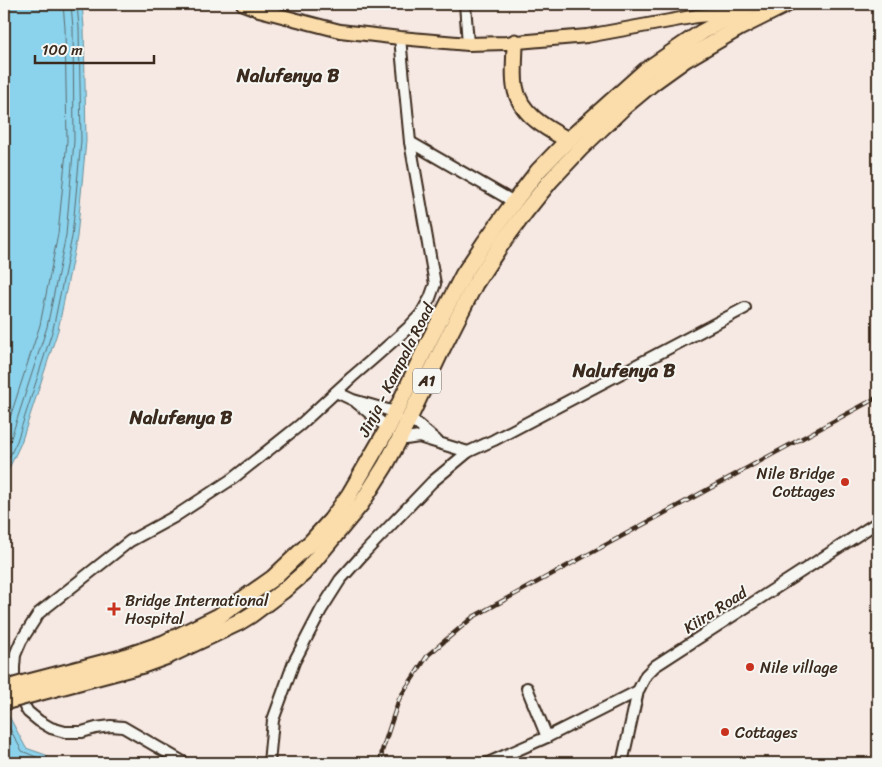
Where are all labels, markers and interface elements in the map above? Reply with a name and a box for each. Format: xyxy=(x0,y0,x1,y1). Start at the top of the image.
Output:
scale bar xyxy=(35,32,154,64)
text: 100 m xyxy=(42,37,83,63)
district label: Nalufenya B xyxy=(236,59,339,92)
street label: Jinja - Kampala Road xyxy=(349,297,443,443)
district label: Nalufenya B xyxy=(572,354,675,387)
road number: A1 xyxy=(413,368,441,394)
district label: Nalufenya B xyxy=(129,401,232,434)
place label: Nile Bridge Cottages xyxy=(757,459,836,506)
marker: Nile Bridge Cottages xyxy=(839,476,851,488)
street label: Kiira Road xyxy=(677,577,754,642)
place label: Bridge International Hospital xyxy=(125,586,269,633)
marker: Bridge International Hospital xyxy=(107,602,121,616)
place label: Nile village xyxy=(760,653,838,682)
marker: Nile village xyxy=(744,661,756,673)
place label: Cottages xyxy=(735,718,798,747)
marker: Cottages xyxy=(719,726,731,738)

